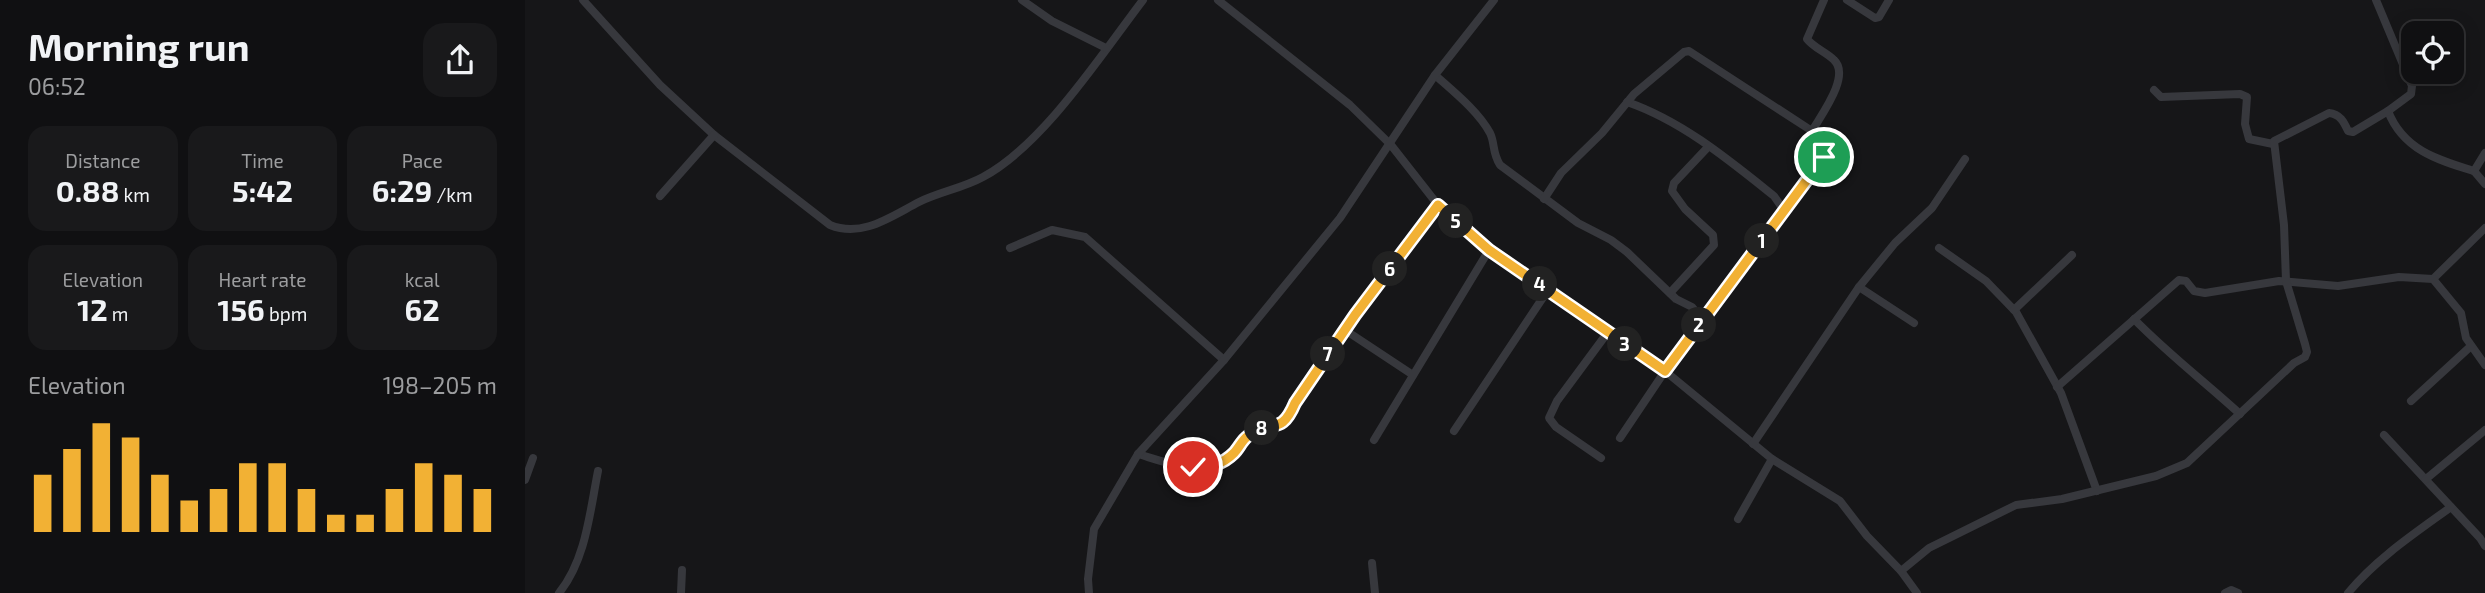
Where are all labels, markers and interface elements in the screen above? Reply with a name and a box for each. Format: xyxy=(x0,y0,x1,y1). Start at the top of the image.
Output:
map controls xyxy=(2401,21,2464,84)
button: locate xyxy=(2401,21,2464,84)
text: Morning run xyxy=(28,23,249,69)
button: share xyxy=(423,23,497,97)
text: 06:52 xyxy=(28,72,86,100)
pin xyxy=(1794,127,1854,187)
icon: arrive xyxy=(1805,138,1843,176)
text: Distance xyxy=(65,149,140,172)
text: Time xyxy=(241,149,284,172)
text: Pace xyxy=(402,149,443,172)
text: 0.88 xyxy=(56,172,119,208)
text: 5:42 xyxy=(232,172,293,208)
text: 6:29 xyxy=(372,172,432,208)
text: km xyxy=(119,183,150,206)
text: /km xyxy=(432,183,473,206)
pin: 5 xyxy=(1439,204,1473,238)
text: 5 xyxy=(1450,209,1461,232)
pin: 1 xyxy=(1745,224,1779,258)
text: 1 xyxy=(1757,229,1766,252)
pin: 6 xyxy=(1373,252,1407,286)
text: 6 xyxy=(1384,257,1395,280)
pin: 4 xyxy=(1523,266,1557,302)
text: Elevation xyxy=(63,268,143,291)
text: Heart rate xyxy=(219,268,306,291)
text: kcal xyxy=(405,268,440,291)
text: 4 xyxy=(1533,272,1546,295)
text: 12 xyxy=(77,291,108,327)
text: 156 xyxy=(218,291,265,327)
text: 62 xyxy=(405,291,440,327)
text: m xyxy=(108,302,128,325)
text: bpm xyxy=(265,302,307,325)
pin: 2 xyxy=(1681,308,1717,342)
text: 2 xyxy=(1693,313,1704,336)
pin: 3 xyxy=(1607,326,1643,362)
text: 3 xyxy=(1619,332,1630,355)
pin: 7 xyxy=(1311,336,1345,372)
text: 7 xyxy=(1322,342,1333,365)
text: Elevation xyxy=(28,371,126,399)
text: 198–205 m xyxy=(383,371,497,399)
pin: 8 xyxy=(1245,410,1279,446)
text: 8 xyxy=(1256,416,1267,439)
pin xyxy=(1163,437,1223,497)
icon: check xyxy=(1174,448,1212,486)

